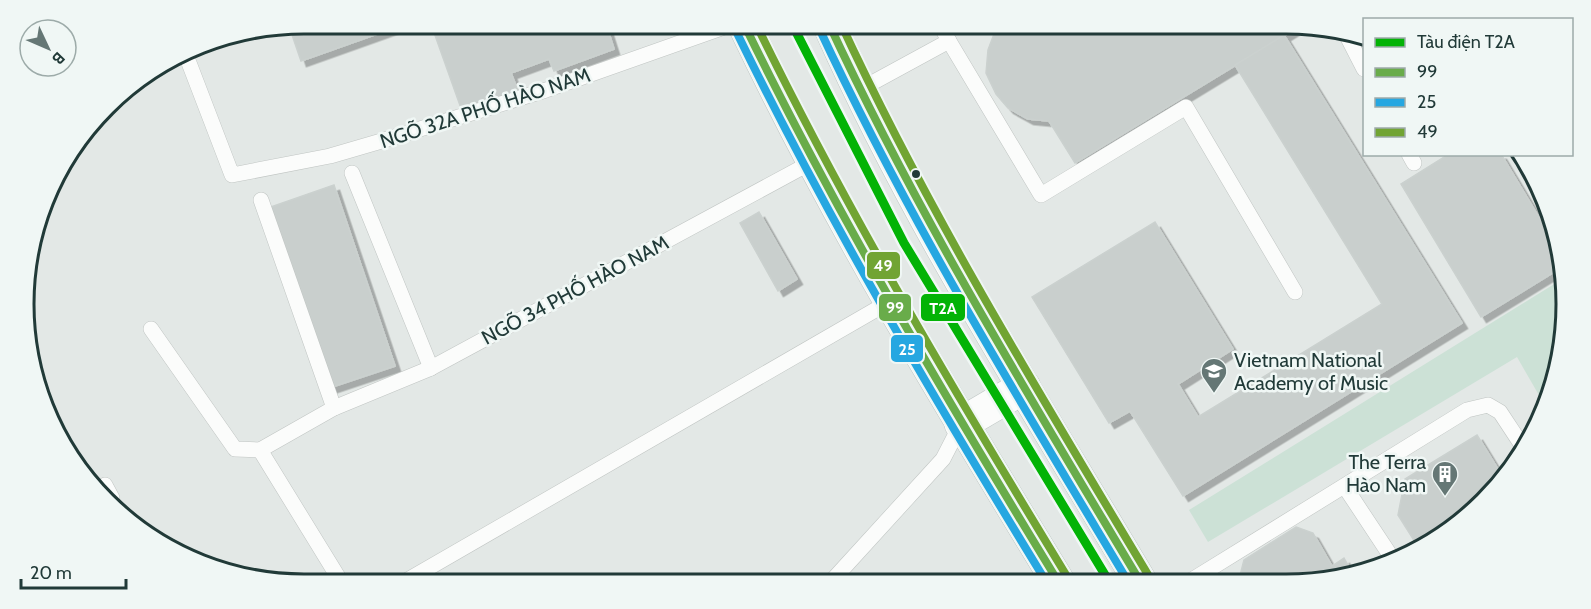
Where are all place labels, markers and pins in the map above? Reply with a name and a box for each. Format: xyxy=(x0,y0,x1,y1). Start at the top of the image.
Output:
unlabelled marker xyxy=(910,168,922,180)
place label: Vietnam National Academy of Music xyxy=(1234,348,1388,395)
school or university icon: Vietnam National Academy of Music xyxy=(1199,356,1229,394)
place label: The Terra Hào Nam xyxy=(1346,450,1426,497)
building icon: The Terra Hào Nam xyxy=(1430,459,1460,497)

